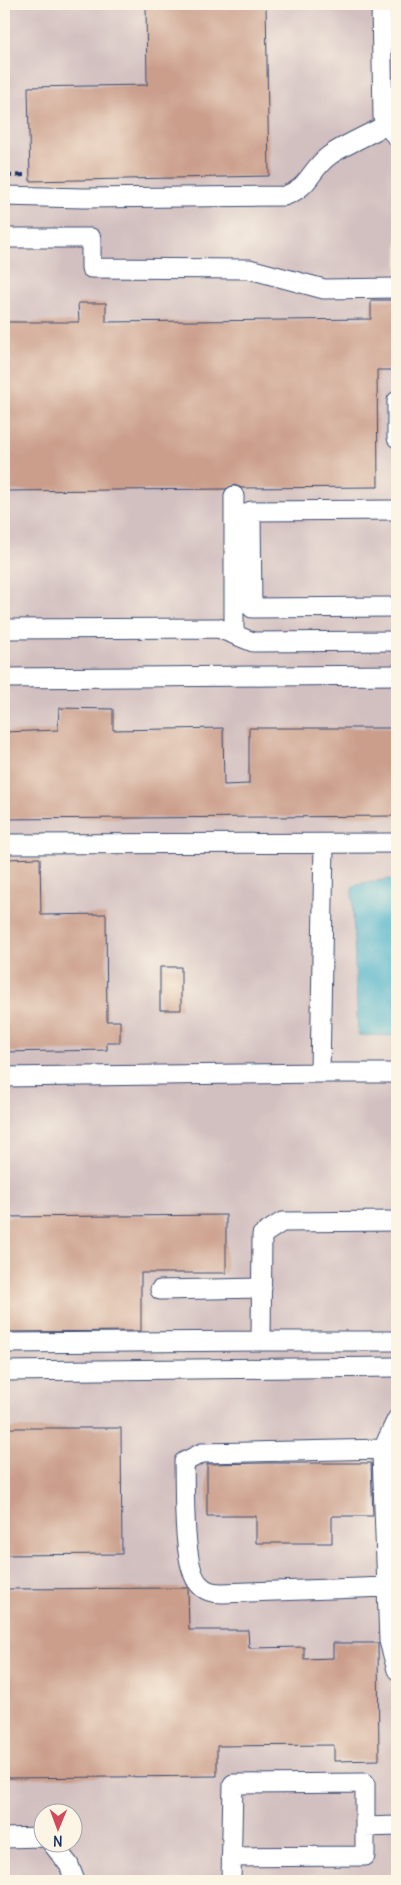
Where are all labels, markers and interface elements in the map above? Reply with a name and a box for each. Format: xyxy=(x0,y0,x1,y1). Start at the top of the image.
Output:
north arrow xyxy=(32,1802,82,1852)
text: N xyxy=(53,1832,63,1850)

